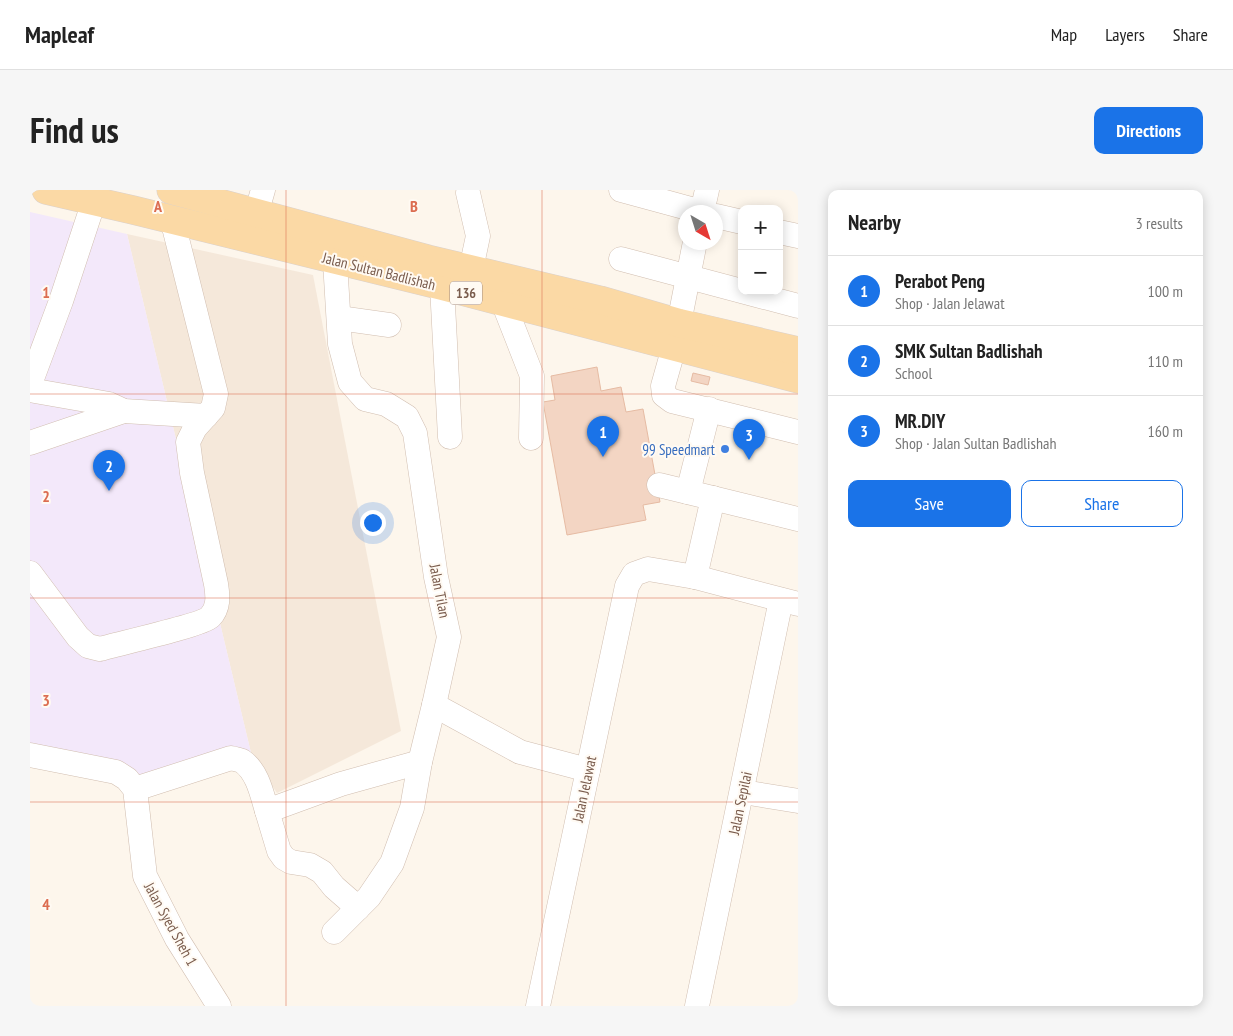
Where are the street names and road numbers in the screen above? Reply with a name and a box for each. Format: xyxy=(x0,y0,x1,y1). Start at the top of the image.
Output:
street label: Jalan Sultan Badlishah xyxy=(320,248,437,294)
road number: 136 xyxy=(450,282,482,305)
street label: Jalan Tilan xyxy=(425,561,455,620)
street label: Jalan Jelawat xyxy=(568,754,600,825)
street label: Jalan Sepilai xyxy=(724,770,756,837)
street label: Jalan Syed Sheh 1 xyxy=(140,878,202,969)

